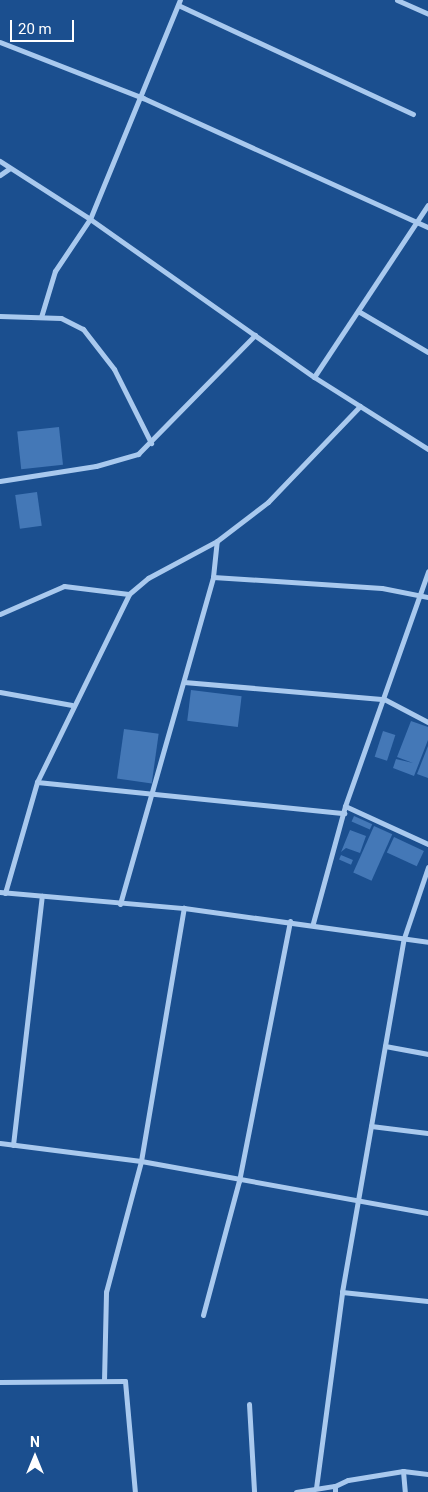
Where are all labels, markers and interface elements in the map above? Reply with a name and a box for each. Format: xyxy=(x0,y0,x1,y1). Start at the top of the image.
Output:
scale bar xyxy=(12,10,76,42)
text: 20 m xyxy=(18,20,52,38)
north arrow xyxy=(10,1432,60,1482)
text: N xyxy=(30,1434,40,1450)

